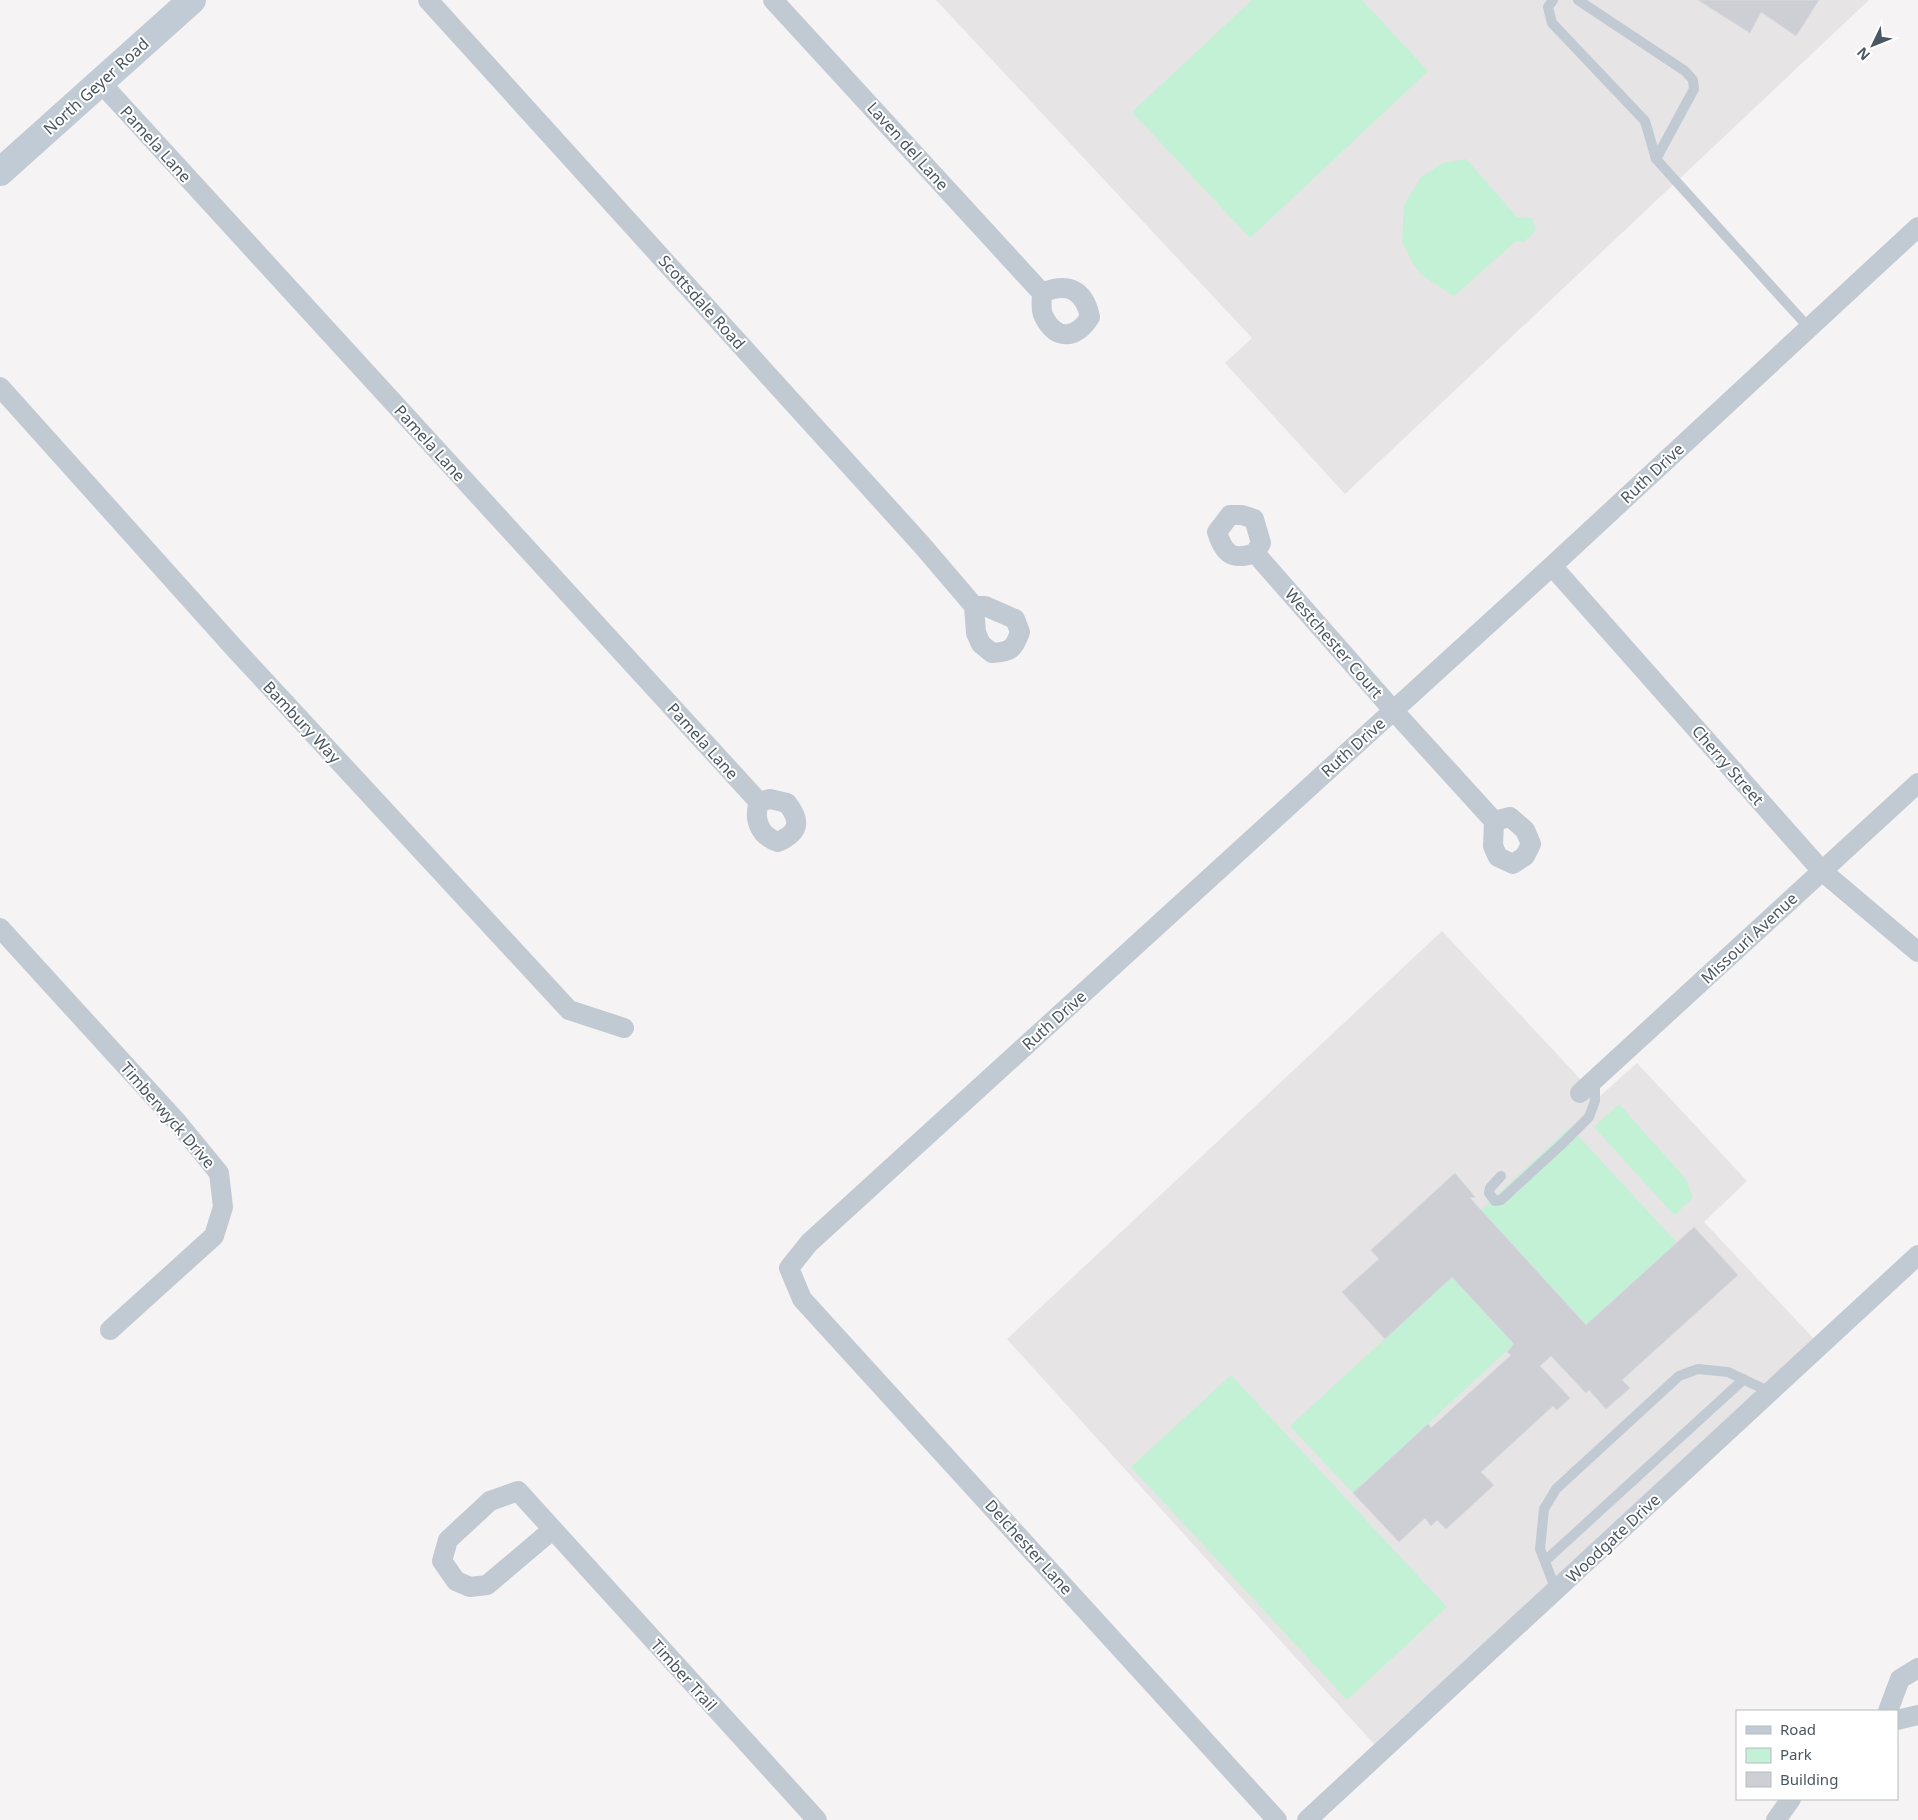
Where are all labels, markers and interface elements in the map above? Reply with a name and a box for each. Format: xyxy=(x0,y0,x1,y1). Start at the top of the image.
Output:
north arrow xyxy=(1848,20,1898,70)
street label: North Geyer Road xyxy=(38,33,154,139)
text: N xyxy=(1852,44,1874,65)
street label: Laven del Lane xyxy=(862,97,954,195)
street label: Pamela Lane xyxy=(116,101,196,187)
street label: Scottsdale Road xyxy=(654,250,750,354)
street label: Pamela Lane xyxy=(390,400,470,486)
street label: Ruth Drive xyxy=(1616,438,1688,508)
street label: Westchester Court xyxy=(1280,583,1388,703)
street label: Bambury Way xyxy=(258,676,346,768)
street label: Pamela Lane xyxy=(663,698,743,784)
street label: Ruth Drive xyxy=(1316,712,1390,782)
street label: Cherry Street xyxy=(1687,720,1769,810)
street label: Missouri Avenue xyxy=(1696,887,1802,989)
street label: Ruth Drive xyxy=(1017,985,1091,1055)
street label: Timberwyck Drive xyxy=(116,1057,220,1173)
street label: Woodgate Drive xyxy=(1561,1489,1665,1587)
street label: Delchester Lane xyxy=(980,1495,1078,1599)
street label: Timber Trail xyxy=(646,1634,722,1716)
legend xyxy=(1736,1710,1898,1800)
text: Road xyxy=(1780,1719,1816,1739)
text: Park xyxy=(1780,1744,1812,1764)
text: Building xyxy=(1780,1769,1838,1789)

